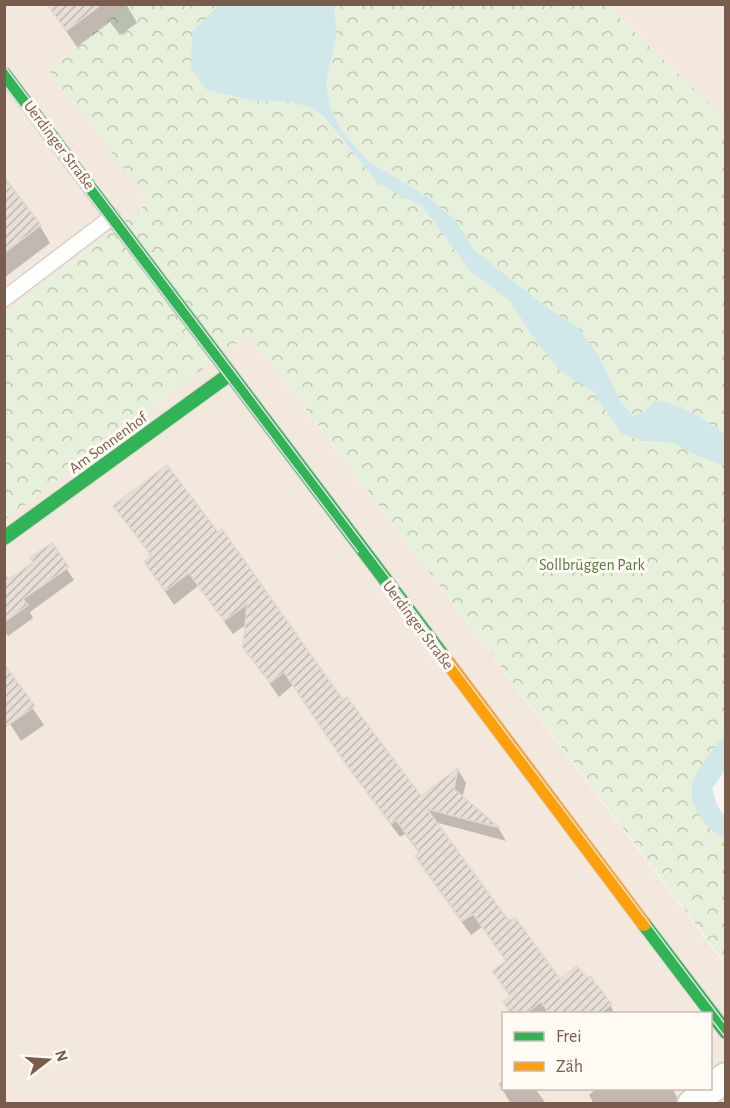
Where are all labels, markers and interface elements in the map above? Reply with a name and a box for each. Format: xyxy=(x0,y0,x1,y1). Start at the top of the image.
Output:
street label: Uerdinger Straße xyxy=(20,98,98,192)
street label: Am Sonnenhof xyxy=(66,409,151,477)
park label: Sollbrüggen Park xyxy=(539,557,646,573)
street label: Uerdinger Straße xyxy=(379,578,457,672)
legend xyxy=(502,1012,712,1090)
text: Frei xyxy=(556,1028,582,1046)
north arrow xyxy=(18,1030,78,1090)
text: N xyxy=(52,1048,71,1064)
text: Zäh xyxy=(556,1058,583,1076)

